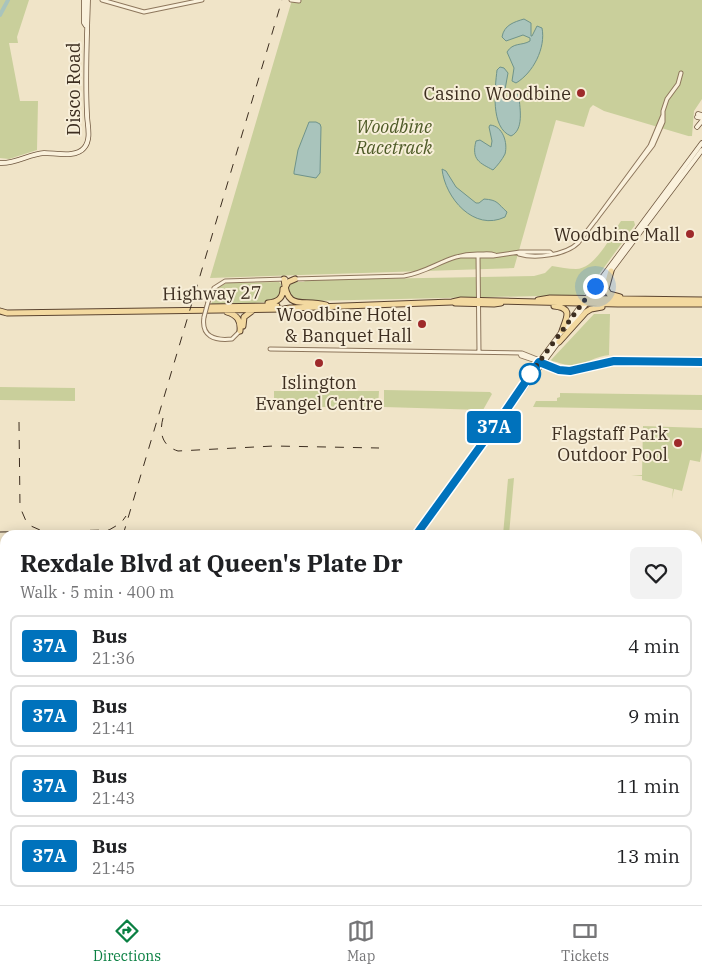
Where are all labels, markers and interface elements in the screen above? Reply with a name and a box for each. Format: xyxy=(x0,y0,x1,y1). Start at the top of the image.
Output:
street label: Disco Road xyxy=(62,42,85,136)
place label: Casino Woodbine xyxy=(424,82,571,105)
marker: Casino Woodbine xyxy=(575,87,587,99)
park label: Woodbine Racetrack xyxy=(354,115,433,159)
place label: Woodbine Mall xyxy=(554,223,680,246)
marker: Woodbine Mall xyxy=(684,228,696,240)
your location xyxy=(583,274,608,299)
street label: Highway 27 xyxy=(162,281,262,305)
place label: Woodbine Hotel & Banquet Hall xyxy=(276,303,412,347)
marker: Woodbine Hotel & Banquet Hall xyxy=(416,318,428,330)
marker: Islington Evangel Centre xyxy=(313,357,325,369)
unlabelled marker xyxy=(519,363,541,385)
place label: Islington Evangel Centre xyxy=(255,371,383,415)
line badge: 37A xyxy=(465,411,523,443)
text: 37A xyxy=(477,415,511,438)
place label: Flagstaff Park Outdoor Pool xyxy=(551,422,668,466)
marker: Flagstaff Park Outdoor Pool xyxy=(672,437,684,449)
text: Rexdale Blvd at Queen's Plate Dr xyxy=(20,547,403,579)
button: heart xyxy=(630,547,682,599)
text: Walk · 5 min · 400 m xyxy=(20,582,174,602)
text: Bus xyxy=(92,624,127,648)
text: 37A xyxy=(32,634,67,657)
text: 4 min xyxy=(628,634,680,658)
text: 21:36 xyxy=(92,648,135,668)
text: Bus xyxy=(92,694,127,718)
text: 37A xyxy=(32,704,67,727)
text: 9 min xyxy=(628,704,680,728)
text: 21:41 xyxy=(92,718,135,738)
text: Bus xyxy=(92,764,127,788)
text: 37A xyxy=(32,774,67,797)
text: 11 min xyxy=(617,774,680,798)
text: 21:43 xyxy=(92,788,135,808)
text: Bus xyxy=(92,834,127,858)
text: 37A xyxy=(32,844,67,867)
text: 13 min xyxy=(617,844,680,868)
text: 21:45 xyxy=(92,858,135,878)
tab: Directions xyxy=(93,917,161,965)
tab: Map xyxy=(347,917,375,965)
tab: Tickets xyxy=(561,917,609,965)

